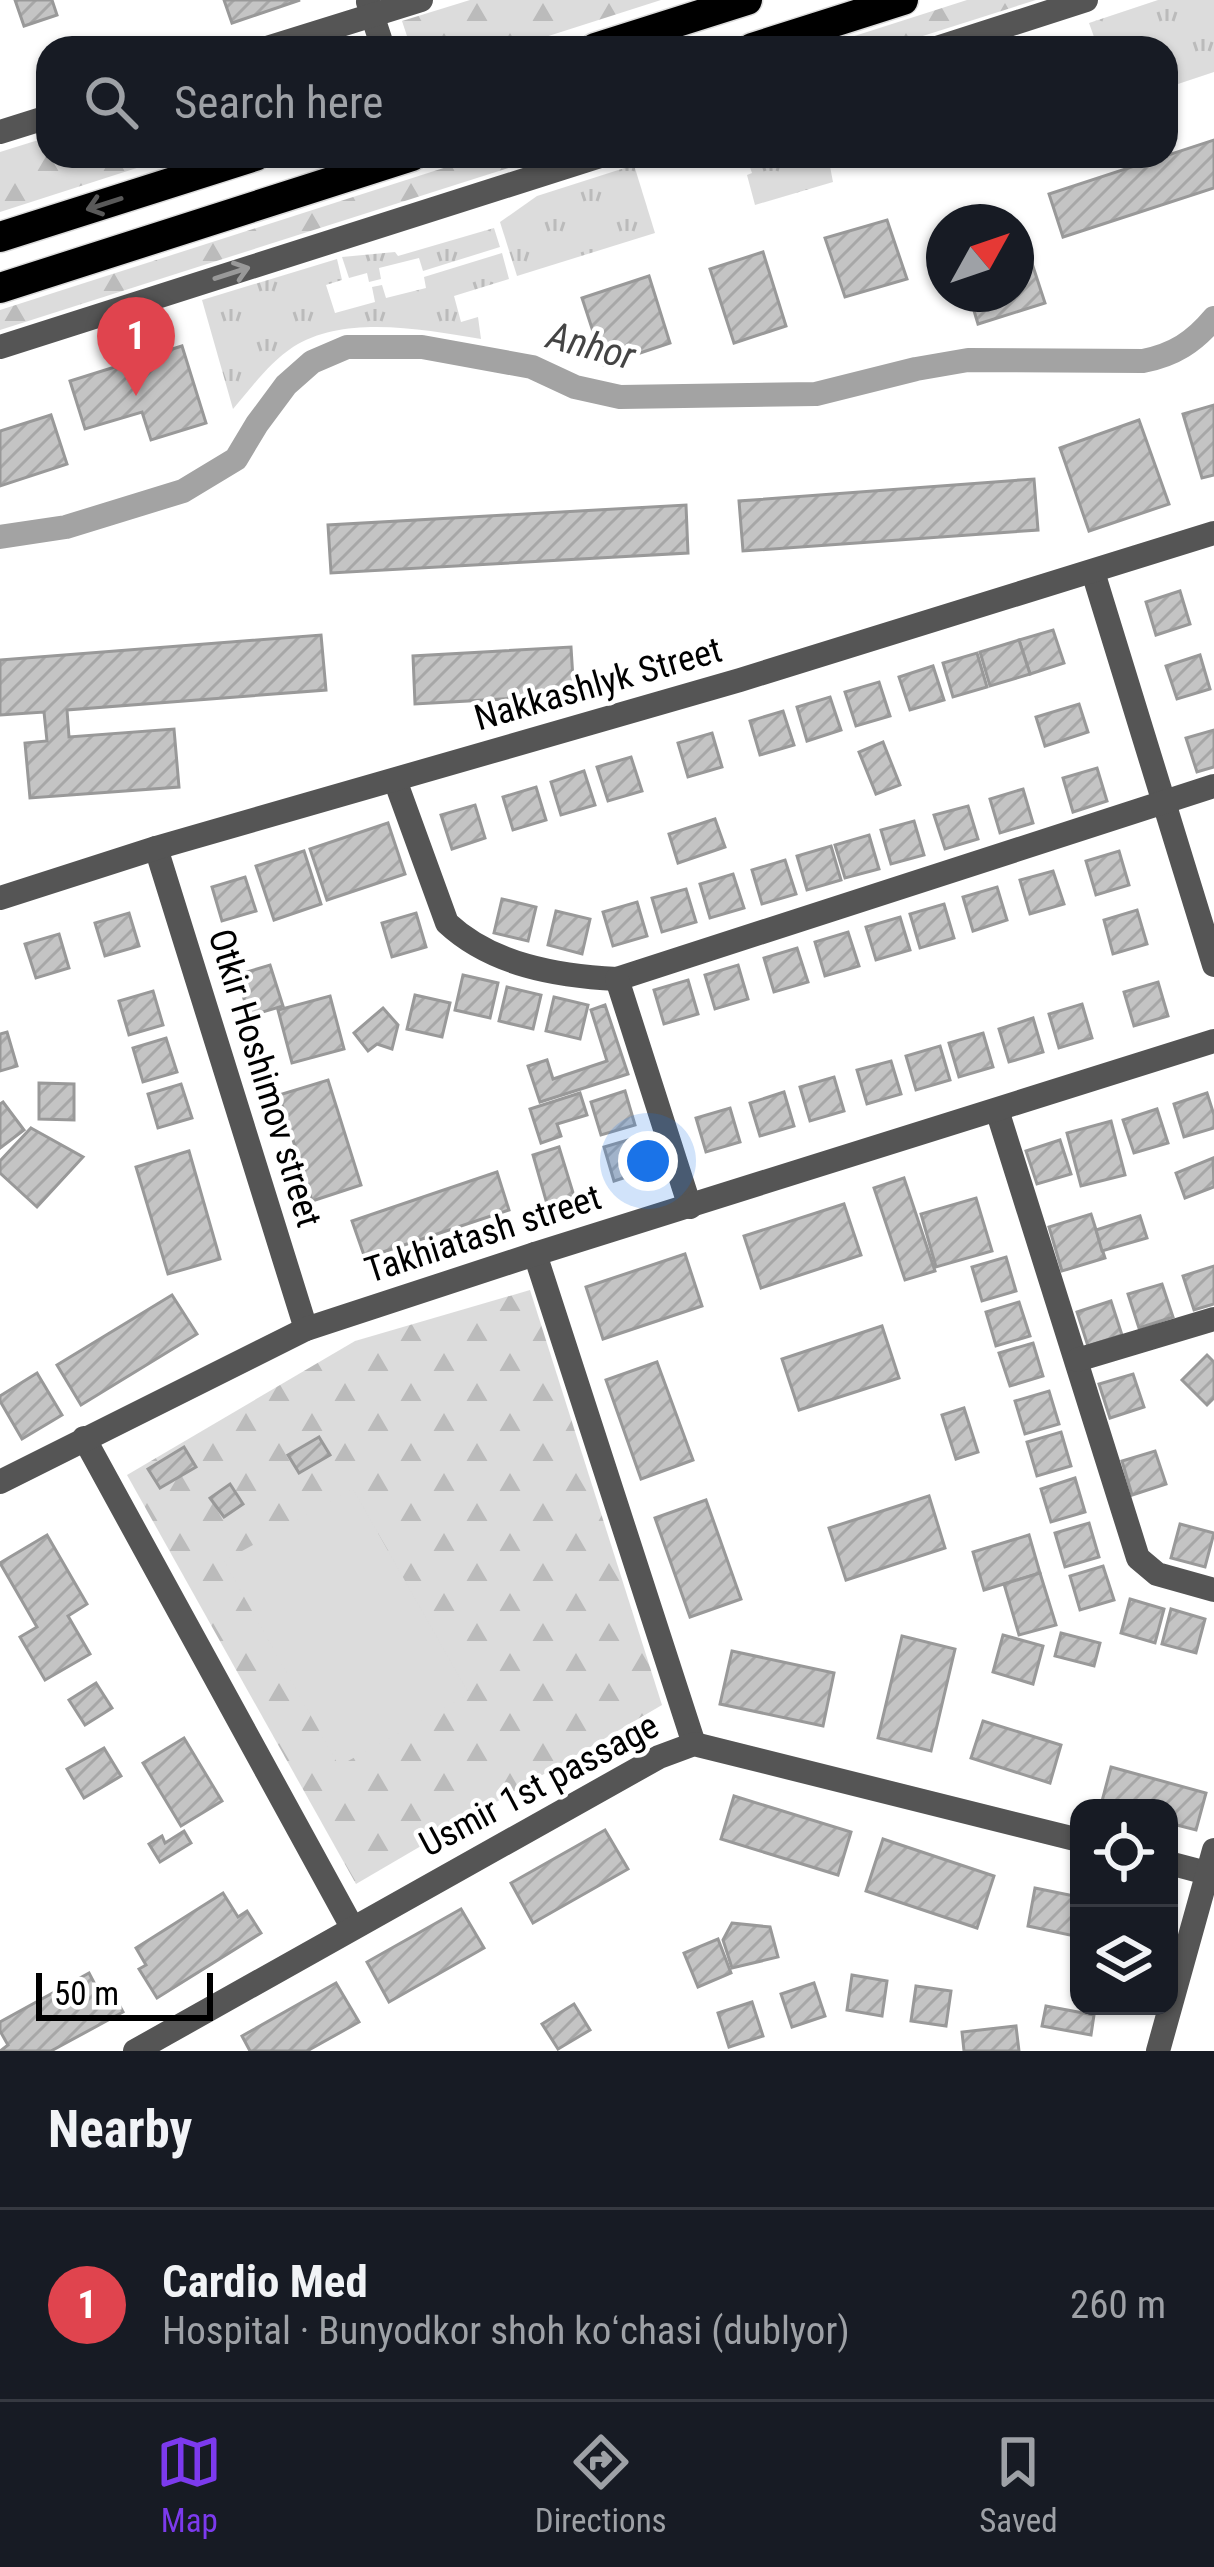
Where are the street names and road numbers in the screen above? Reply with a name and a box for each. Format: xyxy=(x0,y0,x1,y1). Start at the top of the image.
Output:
street label: Nakkashlyk Street xyxy=(470,629,726,739)
street label: Otkir Hoshimov street xyxy=(200,924,330,1232)
street label: Takhiatash street xyxy=(360,1176,606,1292)
street label: Usmir 1st passage xyxy=(413,1704,665,1866)

